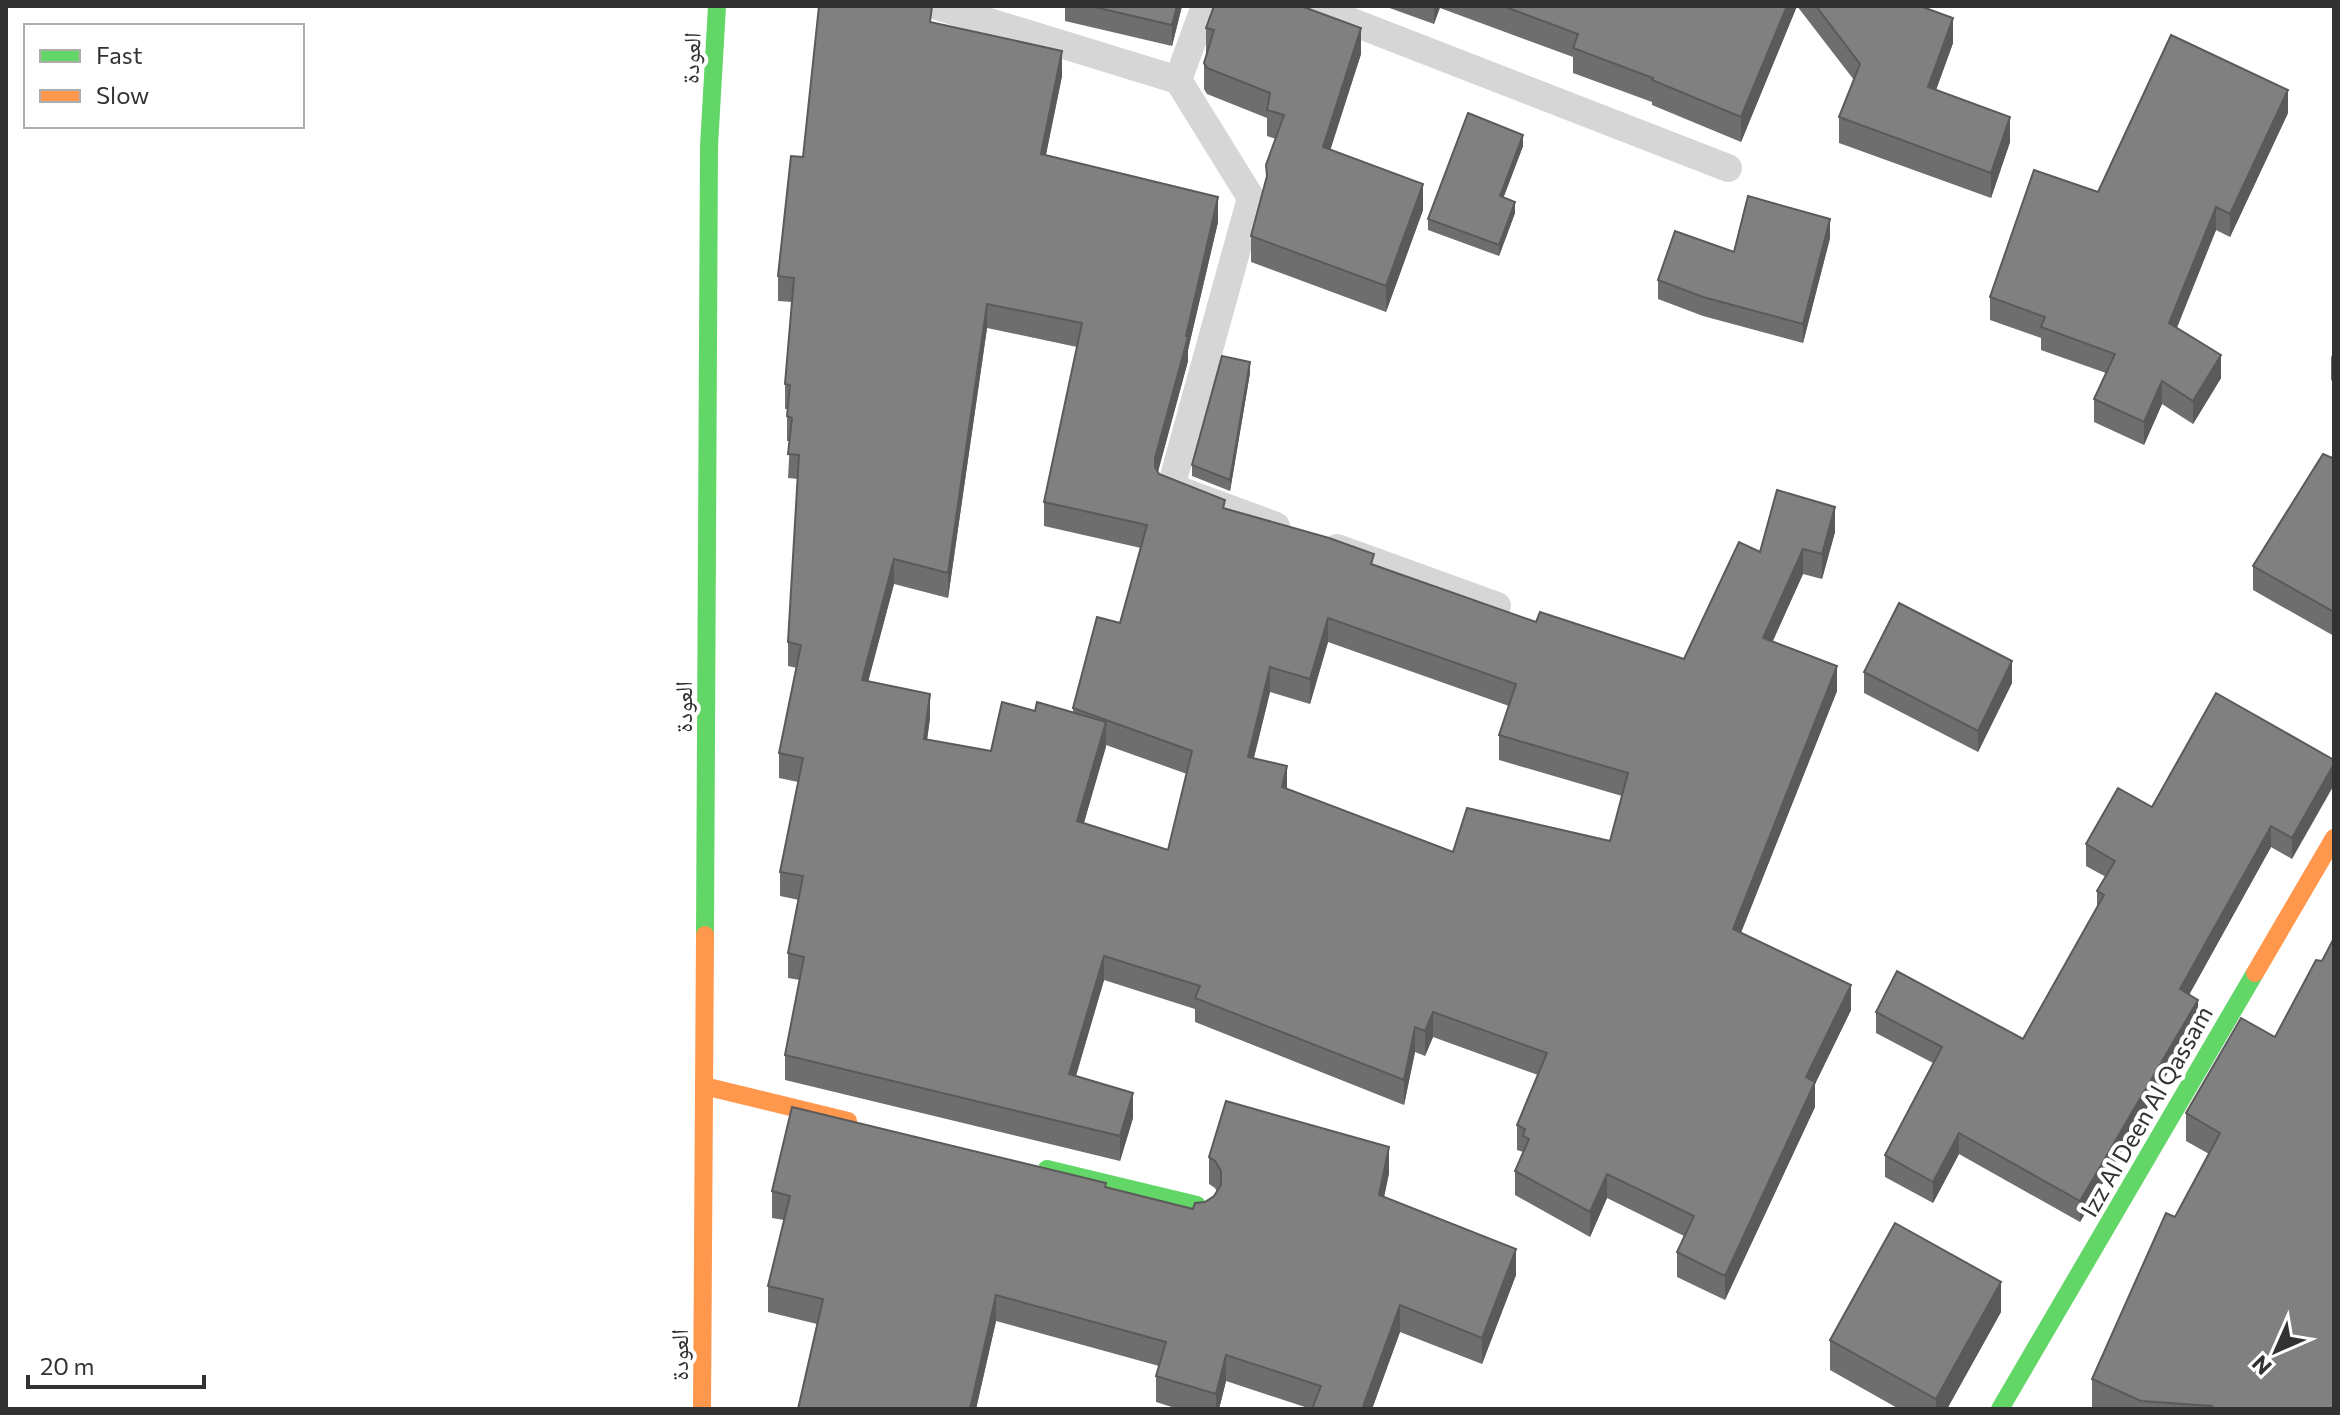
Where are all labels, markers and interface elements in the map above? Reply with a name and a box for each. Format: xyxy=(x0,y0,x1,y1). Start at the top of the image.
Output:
legend xyxy=(24,24,304,128)
street label: العودة xyxy=(674,31,706,85)
text: Fast xyxy=(96,40,143,69)
text: Slow xyxy=(96,80,149,109)
street label: العودة xyxy=(668,681,697,733)
street label: Izz Al Deen Al Qassam xyxy=(2074,1000,2218,1222)
north arrow xyxy=(2236,1311,2316,1391)
street label: العودة xyxy=(664,1329,693,1381)
scale bar xyxy=(28,1339,204,1389)
text: N xyxy=(2246,1350,2277,1381)
text: 20 m xyxy=(40,1351,94,1380)

